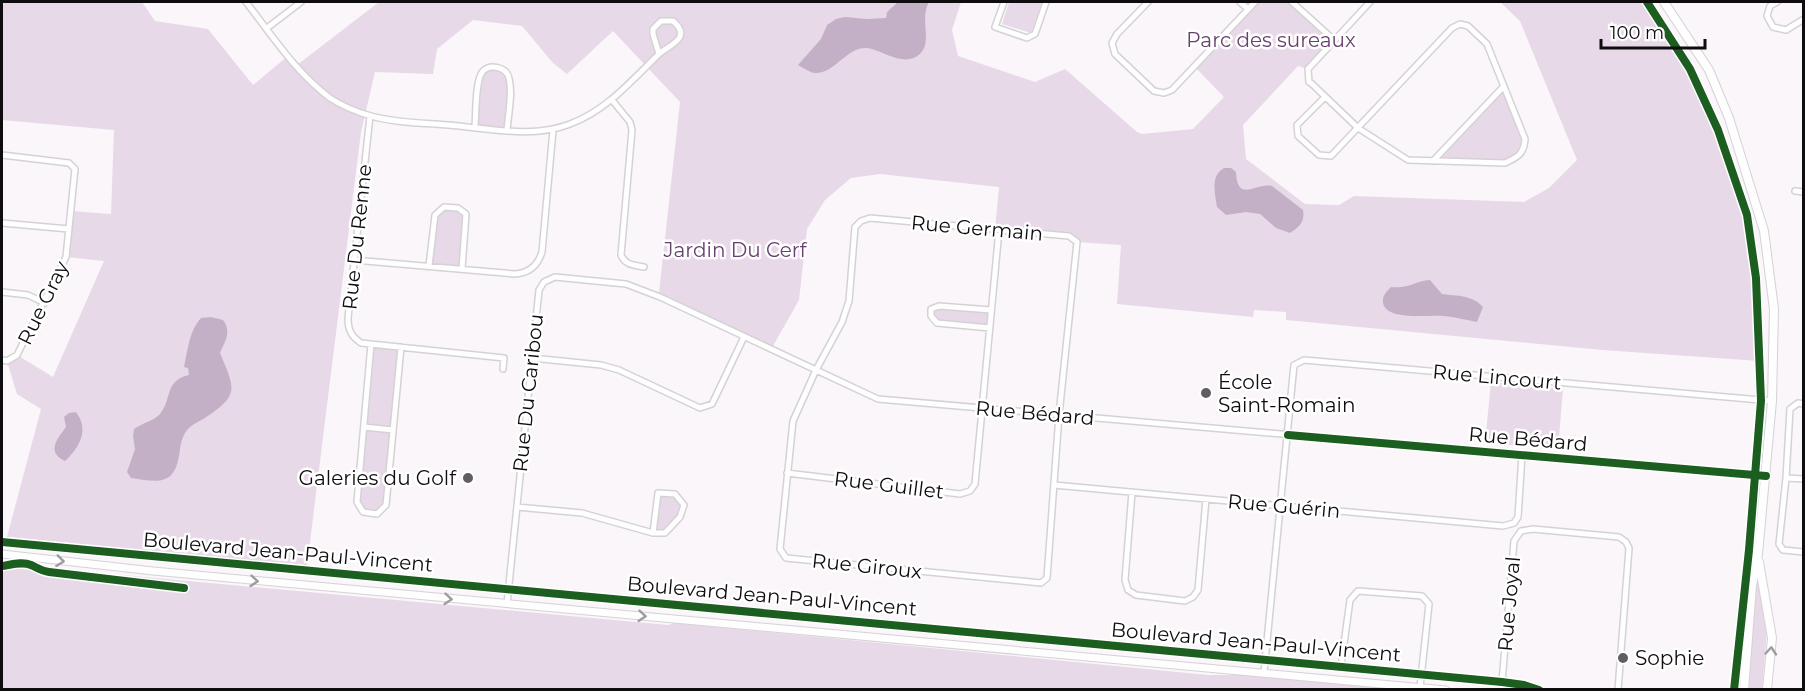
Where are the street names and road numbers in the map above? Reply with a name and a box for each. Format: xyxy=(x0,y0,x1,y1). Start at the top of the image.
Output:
street label: Rue Du Renne xyxy=(337,163,377,311)
street label: Rue Germain xyxy=(910,210,1044,246)
street label: Rue Gray xyxy=(12,257,74,349)
street label: Rue Du Caribou xyxy=(508,313,548,473)
street label: Rue Lincourt xyxy=(1431,359,1563,395)
street label: Rue Bédard xyxy=(975,396,1095,430)
street label: Rue Bédard xyxy=(1468,422,1588,456)
street label: Rue Guillet xyxy=(833,466,945,504)
street label: Rue Guérin xyxy=(1227,489,1341,523)
street label: Boulevard Jean-Paul-Vincent xyxy=(142,527,434,577)
street label: Rue Giroux xyxy=(811,548,924,584)
street label: Rue Joyal xyxy=(1493,556,1525,652)
street label: Boulevard Jean-Paul-Vincent xyxy=(626,571,918,621)
street label: Boulevard Jean-Paul-Vincent xyxy=(1110,617,1402,667)

